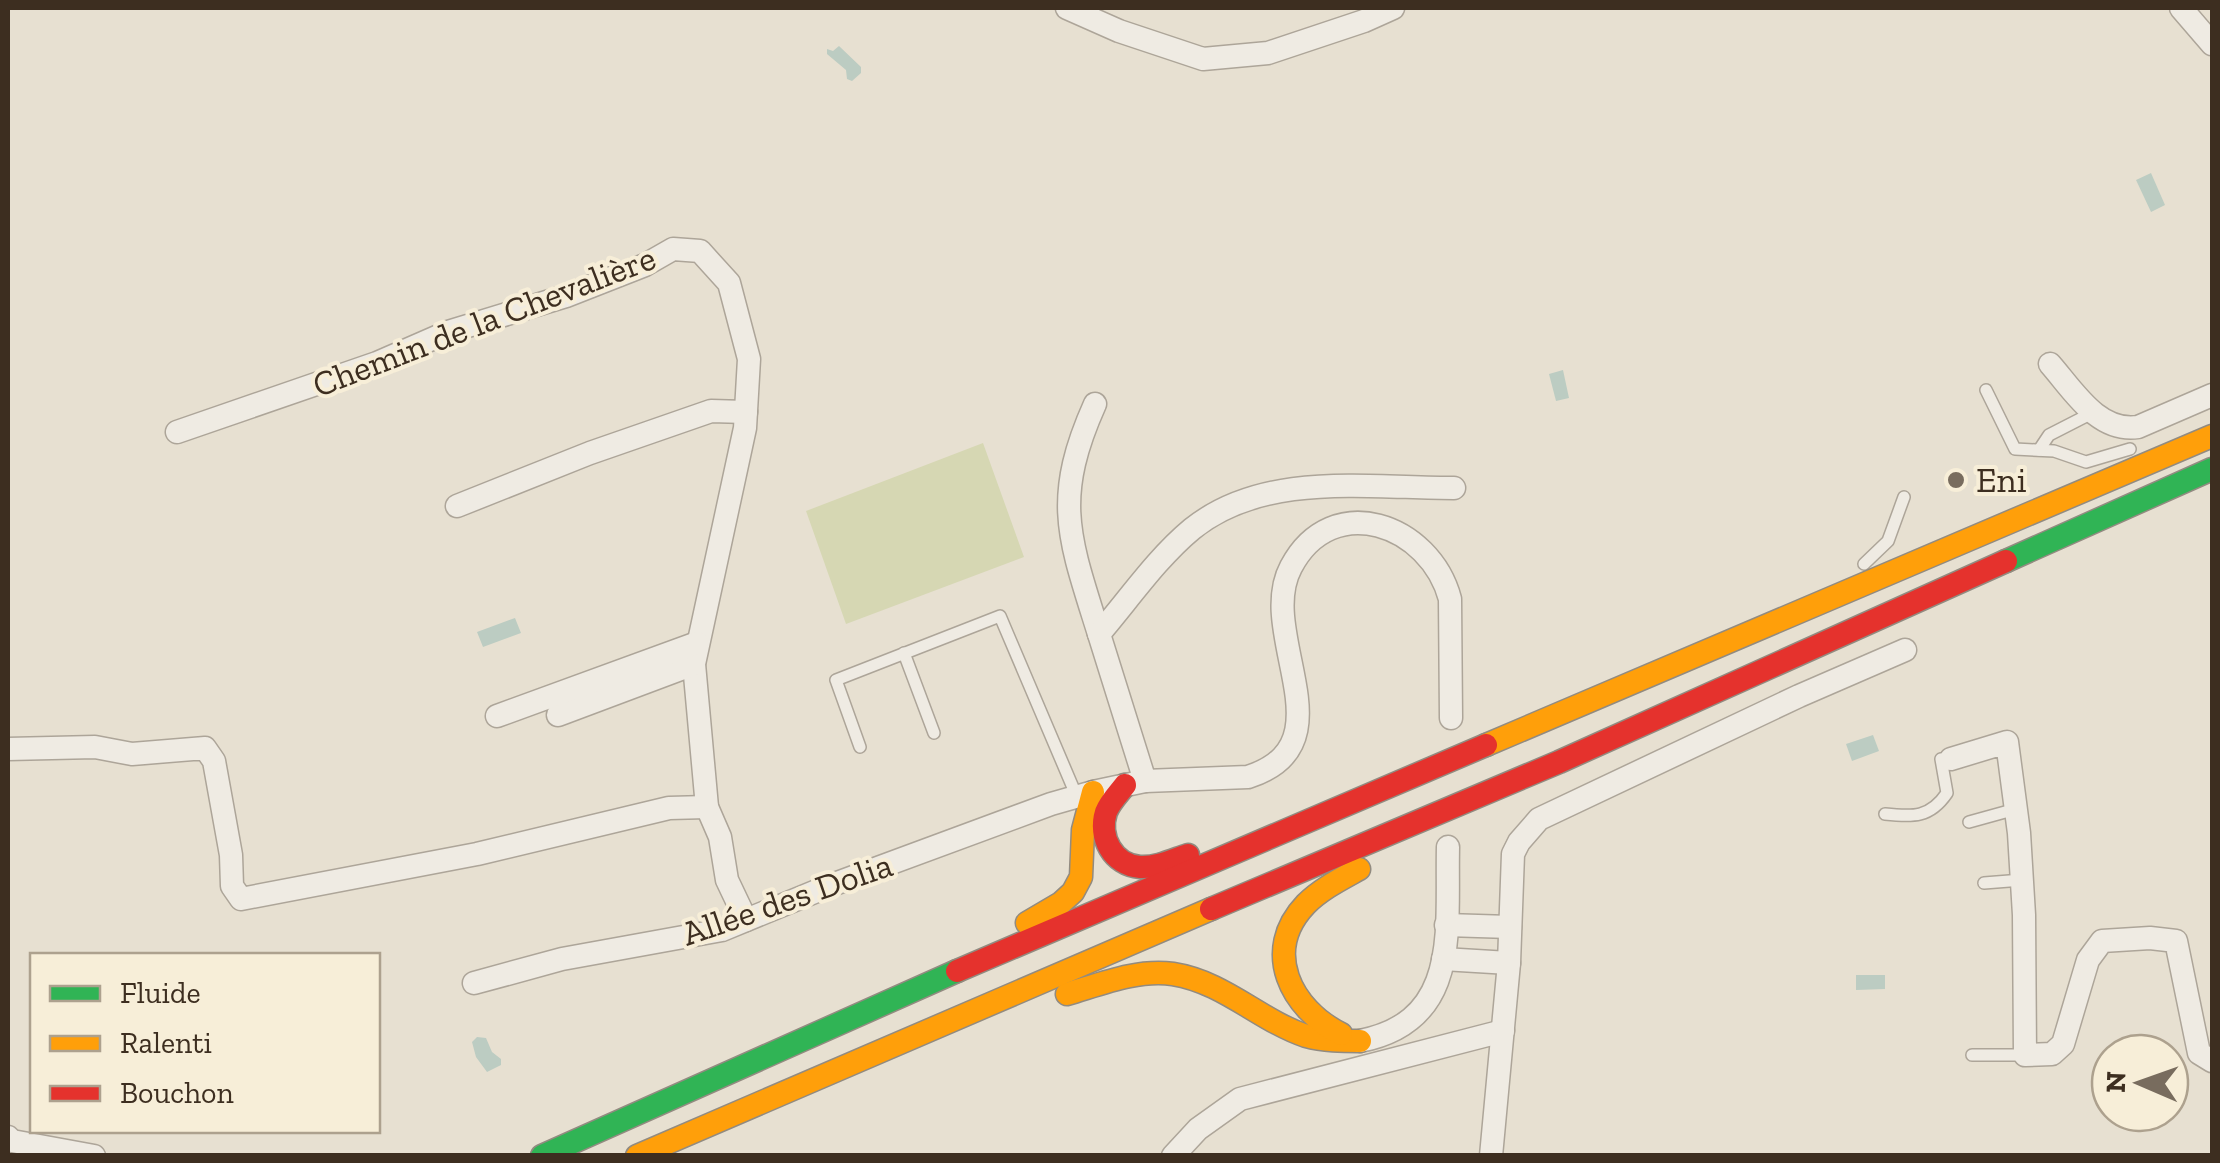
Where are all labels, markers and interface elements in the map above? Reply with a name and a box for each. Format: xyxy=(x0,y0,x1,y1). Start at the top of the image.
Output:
street label: Chemin de la Chevalière xyxy=(307,236,661,406)
place label: Eni xyxy=(1976,459,2027,501)
marker: Eni xyxy=(1945,469,1967,491)
street label: Allée des Dolia xyxy=(676,843,898,955)
legend xyxy=(30,953,380,1133)
text: Fluide xyxy=(120,975,201,1011)
text: Ralenti xyxy=(120,1025,212,1061)
north arrow xyxy=(2090,1033,2190,1133)
text: N xyxy=(2099,1071,2132,1093)
text: Bouchon xyxy=(120,1075,234,1111)

